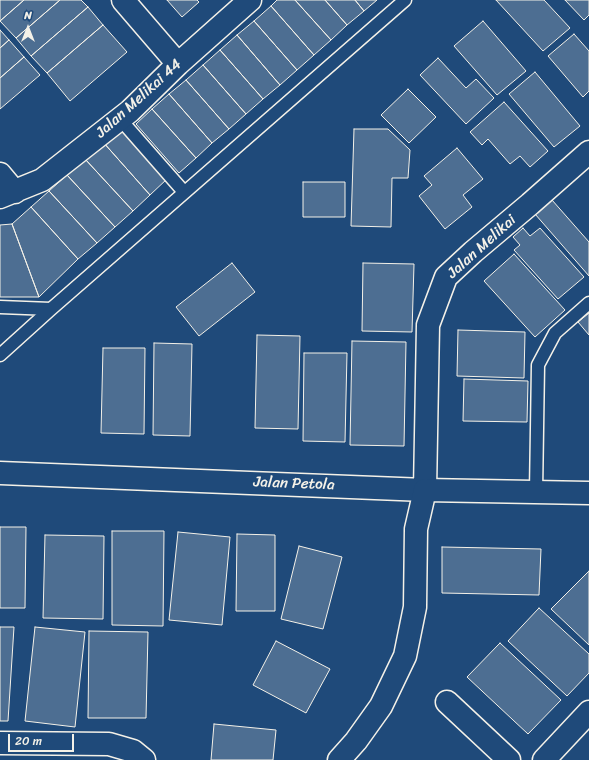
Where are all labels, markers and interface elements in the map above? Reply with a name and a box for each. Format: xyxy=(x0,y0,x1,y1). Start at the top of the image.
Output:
text: N xyxy=(24,6,32,25)
north arrow xyxy=(8,8,48,48)
street label: Jalan Melikai 44 xyxy=(92,56,186,142)
street label: Jalan Melikai xyxy=(444,211,520,283)
street label: Jalan Petola xyxy=(253,474,335,494)
scale bar xyxy=(10,726,76,752)
text: 20 m xyxy=(15,730,42,752)

